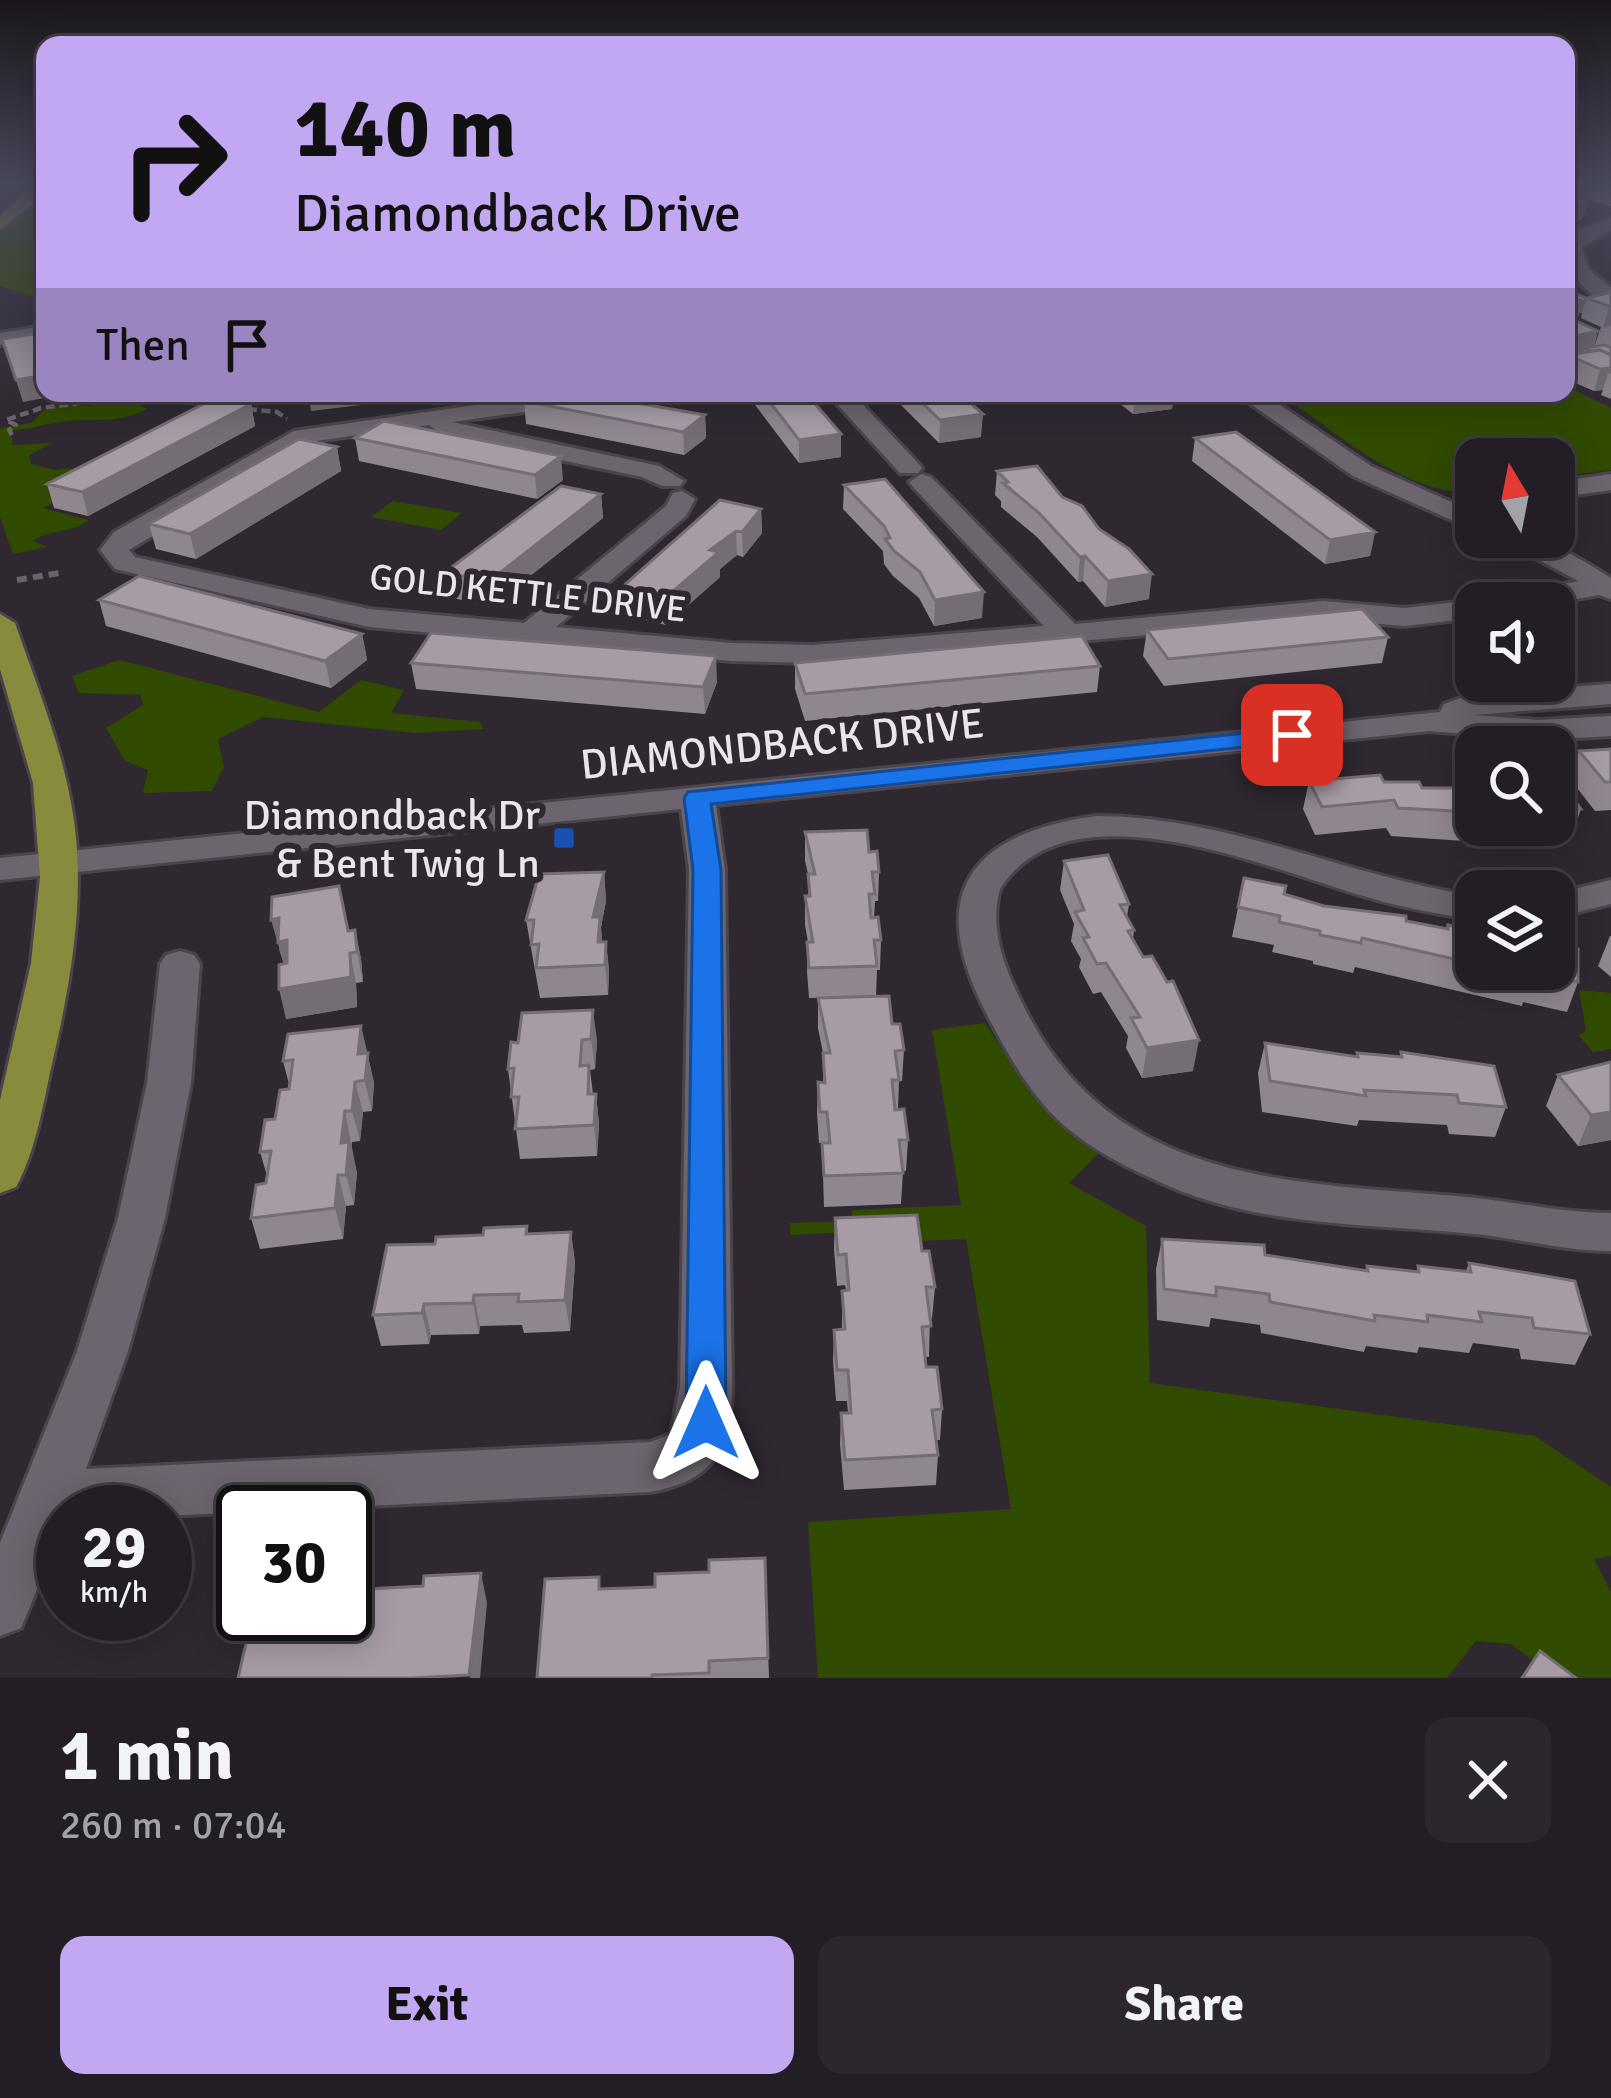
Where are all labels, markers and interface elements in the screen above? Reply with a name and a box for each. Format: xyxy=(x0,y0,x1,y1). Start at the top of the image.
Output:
text: 140 m xyxy=(294,77,516,181)
icon: right xyxy=(96,84,252,240)
text: Diamondback Drive xyxy=(294,180,741,247)
icon: arrive xyxy=(214,312,280,378)
text: Then xyxy=(96,318,190,373)
north arrow xyxy=(1455,438,1575,558)
map controls xyxy=(1455,438,1575,990)
street label: GOLD KETTLE DRIVE xyxy=(367,554,688,632)
button: sound xyxy=(1455,582,1575,702)
pin xyxy=(1241,684,1343,786)
street label: DIAMONDBACK DRIVE xyxy=(578,698,986,791)
icon: arrive xyxy=(1259,702,1325,768)
button: search xyxy=(1455,726,1575,846)
place label: Diamondback Dr & Bent Twig Ln xyxy=(244,790,541,889)
marker: Diamondback Dr & Bent Twig Ln xyxy=(551,825,577,851)
button: layers xyxy=(1455,870,1575,990)
position arrow xyxy=(643,1360,769,1486)
speed limit sign: 30 xyxy=(216,1485,372,1641)
text: 29 xyxy=(82,1511,146,1585)
text: km/h xyxy=(80,1574,148,1611)
text: 1 min xyxy=(60,1711,234,1800)
button: close xyxy=(1425,1717,1551,1843)
text: 260 m · 07:04 xyxy=(60,1801,287,1849)
button: Exit xyxy=(60,1936,794,2074)
button: Share xyxy=(818,1936,1551,2074)

